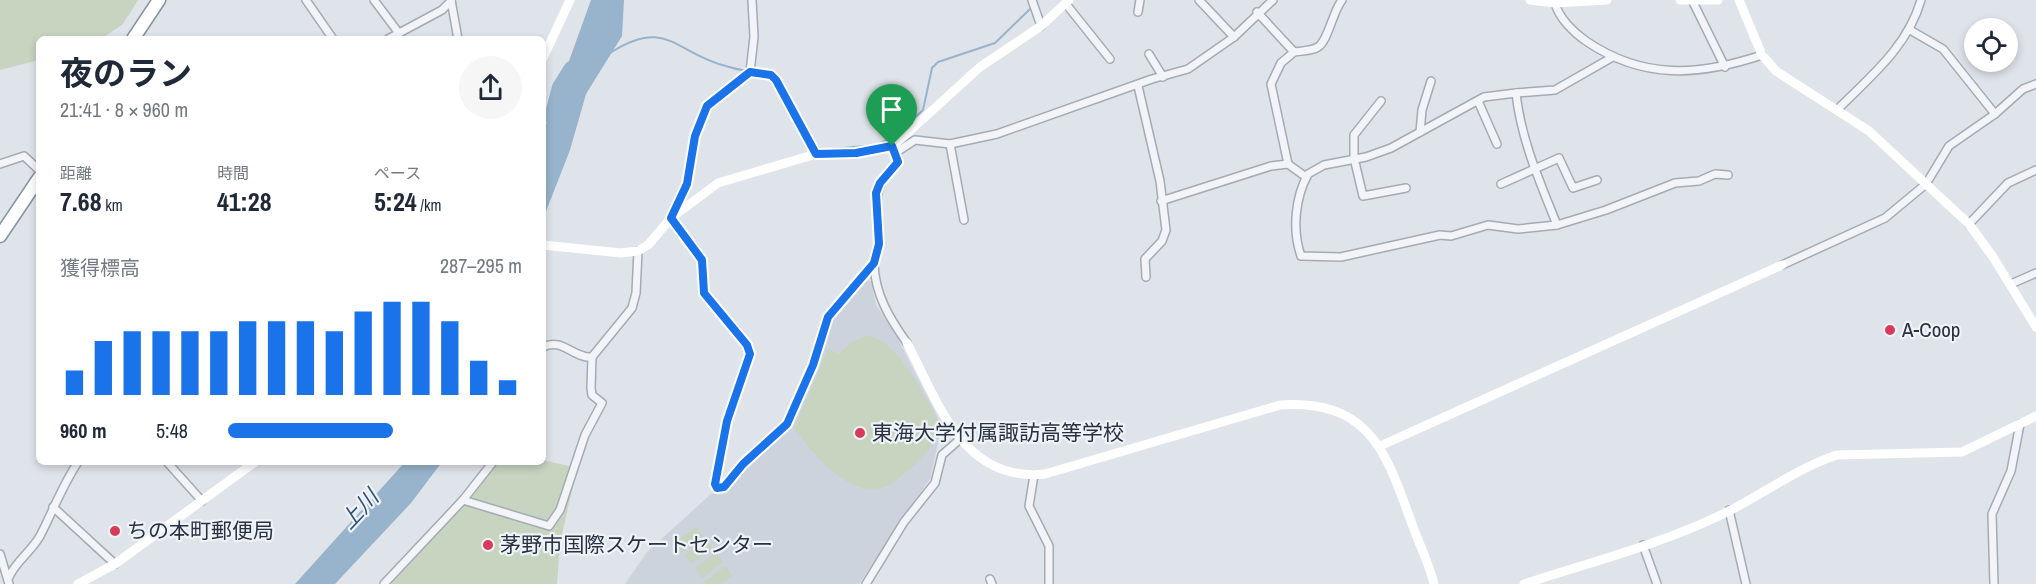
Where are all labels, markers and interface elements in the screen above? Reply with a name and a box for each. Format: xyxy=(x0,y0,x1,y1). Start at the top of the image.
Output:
map controls xyxy=(1964,18,2018,72)
button: locate xyxy=(1964,18,2018,72)
text: 夜のラン xyxy=(60,51,192,95)
button: share xyxy=(459,56,522,119)
pin xyxy=(866,84,917,146)
icon: arrive xyxy=(875,93,908,126)
text: 21:41 · 8 × 960 m xyxy=(60,96,188,123)
text: 距離 xyxy=(60,162,92,184)
text: 時間 xyxy=(217,162,249,184)
text: ペース xyxy=(374,162,421,184)
text: 7.68 xyxy=(60,184,102,219)
text: 41:28 xyxy=(217,184,272,219)
text: 5:24 xyxy=(374,184,417,219)
text: km xyxy=(102,194,123,216)
text: /km xyxy=(417,194,441,216)
text: 287–295 m xyxy=(440,252,522,279)
text: 獲得標高 xyxy=(60,254,140,281)
place label: A-Coop xyxy=(1901,315,1960,344)
marker: A-Coop xyxy=(1883,323,1897,337)
text: 960 m xyxy=(60,417,107,444)
text: 5:48 xyxy=(156,417,188,444)
place label: 東海大学付属諏訪高等学校 xyxy=(872,418,1124,447)
marker: 東海大学付属諏訪高等学校 xyxy=(853,426,867,440)
water label: 上川 xyxy=(333,481,386,535)
place label: ちの本町郵便局 xyxy=(127,516,274,545)
marker: ちの本町郵便局 xyxy=(108,524,122,538)
place label: 茅野市国際スケートセンター xyxy=(500,530,773,559)
marker: 茅野市国際スケートセンター xyxy=(481,538,495,552)

